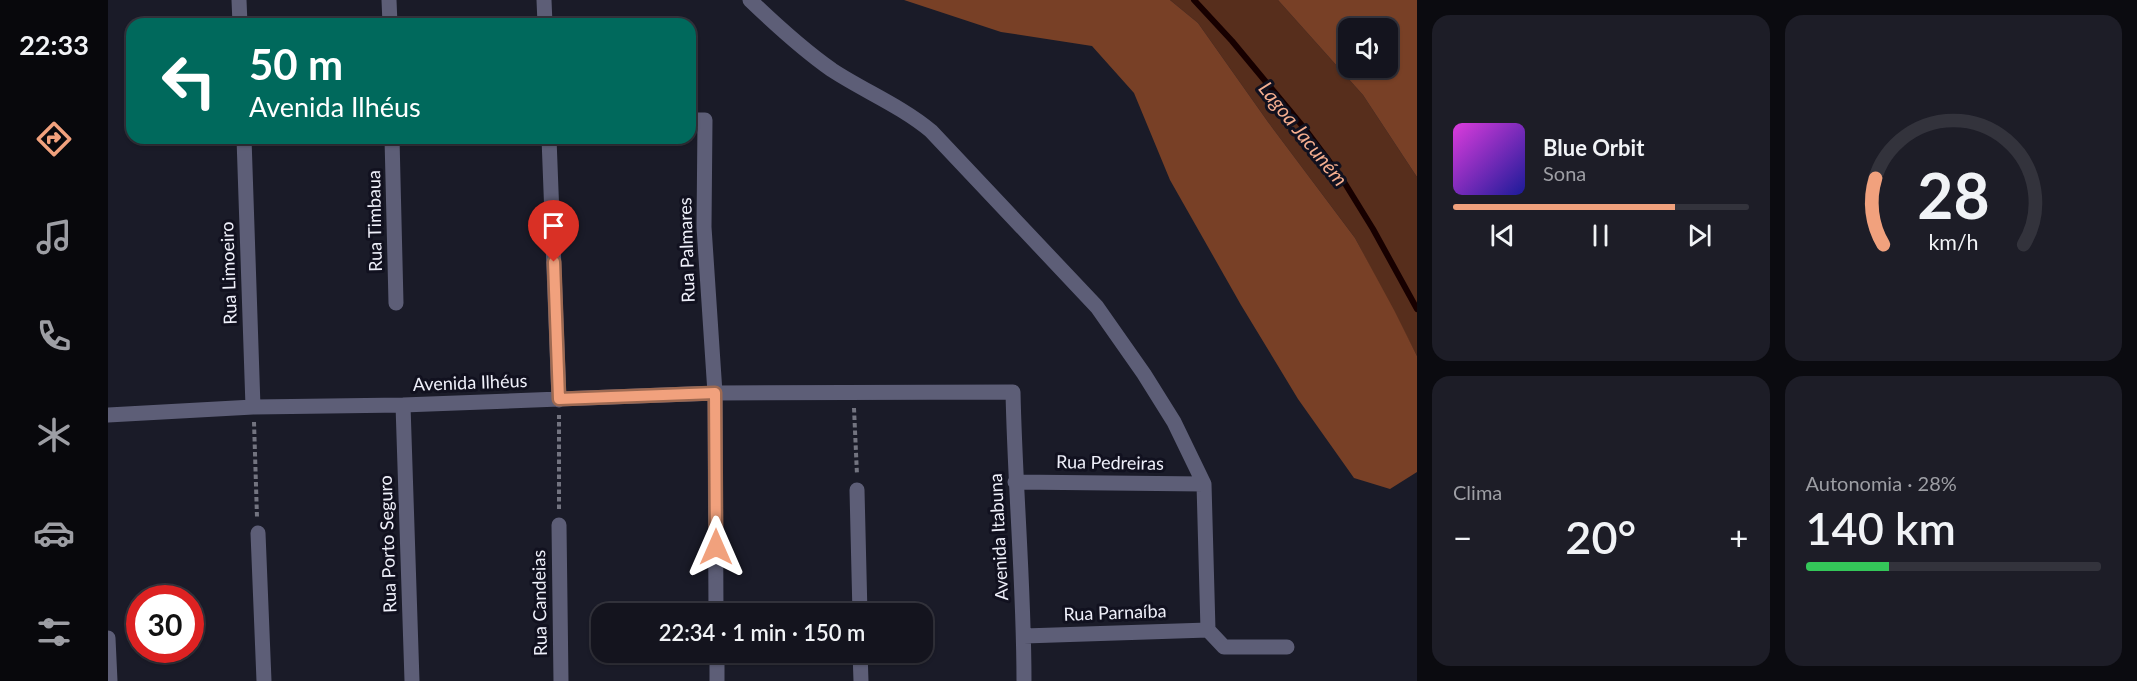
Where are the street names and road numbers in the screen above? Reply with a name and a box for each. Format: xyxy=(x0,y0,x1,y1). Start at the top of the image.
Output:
street label: Rua Timbaua xyxy=(362,170,386,272)
street label: Rua Palmares xyxy=(673,197,699,303)
street label: Rua Limoeiro xyxy=(215,221,241,325)
street label: Avenida Ilhéus xyxy=(412,369,528,395)
street label: Rua Pedreiras xyxy=(1056,450,1164,474)
street label: Avenida Itabuna xyxy=(984,473,1012,601)
street label: Rua Porto Seguro xyxy=(374,475,400,613)
street label: Rua Candeias xyxy=(527,550,551,656)
street label: Rua Parnaíba xyxy=(1063,599,1167,625)

